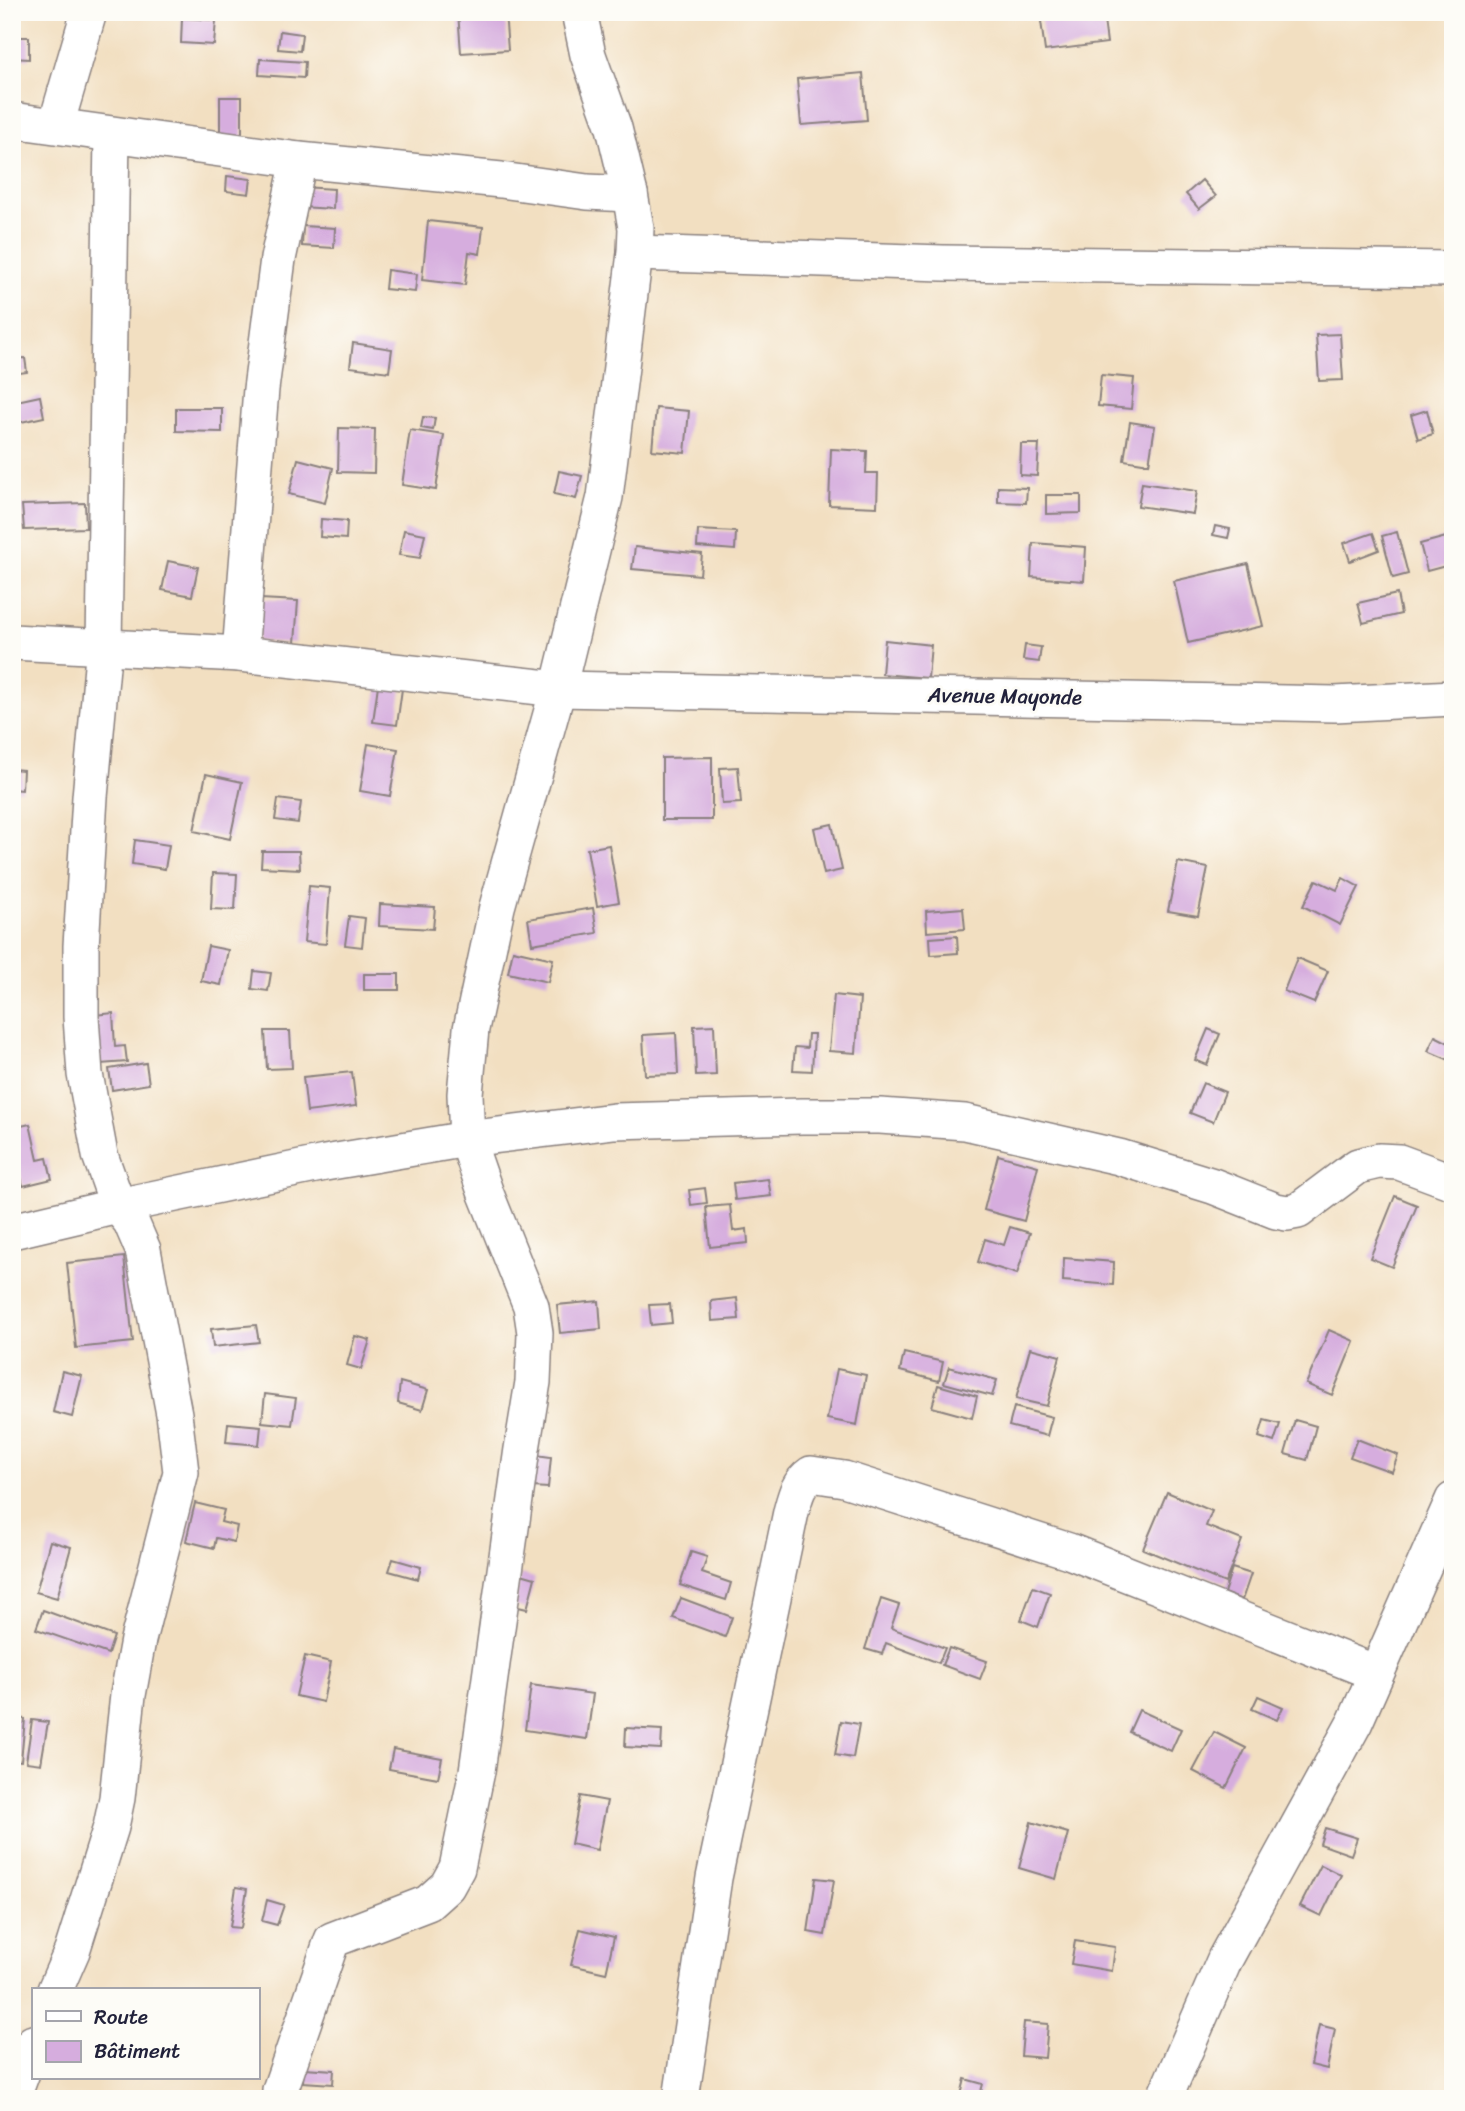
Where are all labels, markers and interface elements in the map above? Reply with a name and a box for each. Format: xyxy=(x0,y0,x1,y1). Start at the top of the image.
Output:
street label: Avenue Mayonde xyxy=(927,676,1082,716)
legend xyxy=(32,1988,259,2080)
text: Route xyxy=(94,1998,148,2036)
text: Bâtiment xyxy=(94,2032,180,2070)

